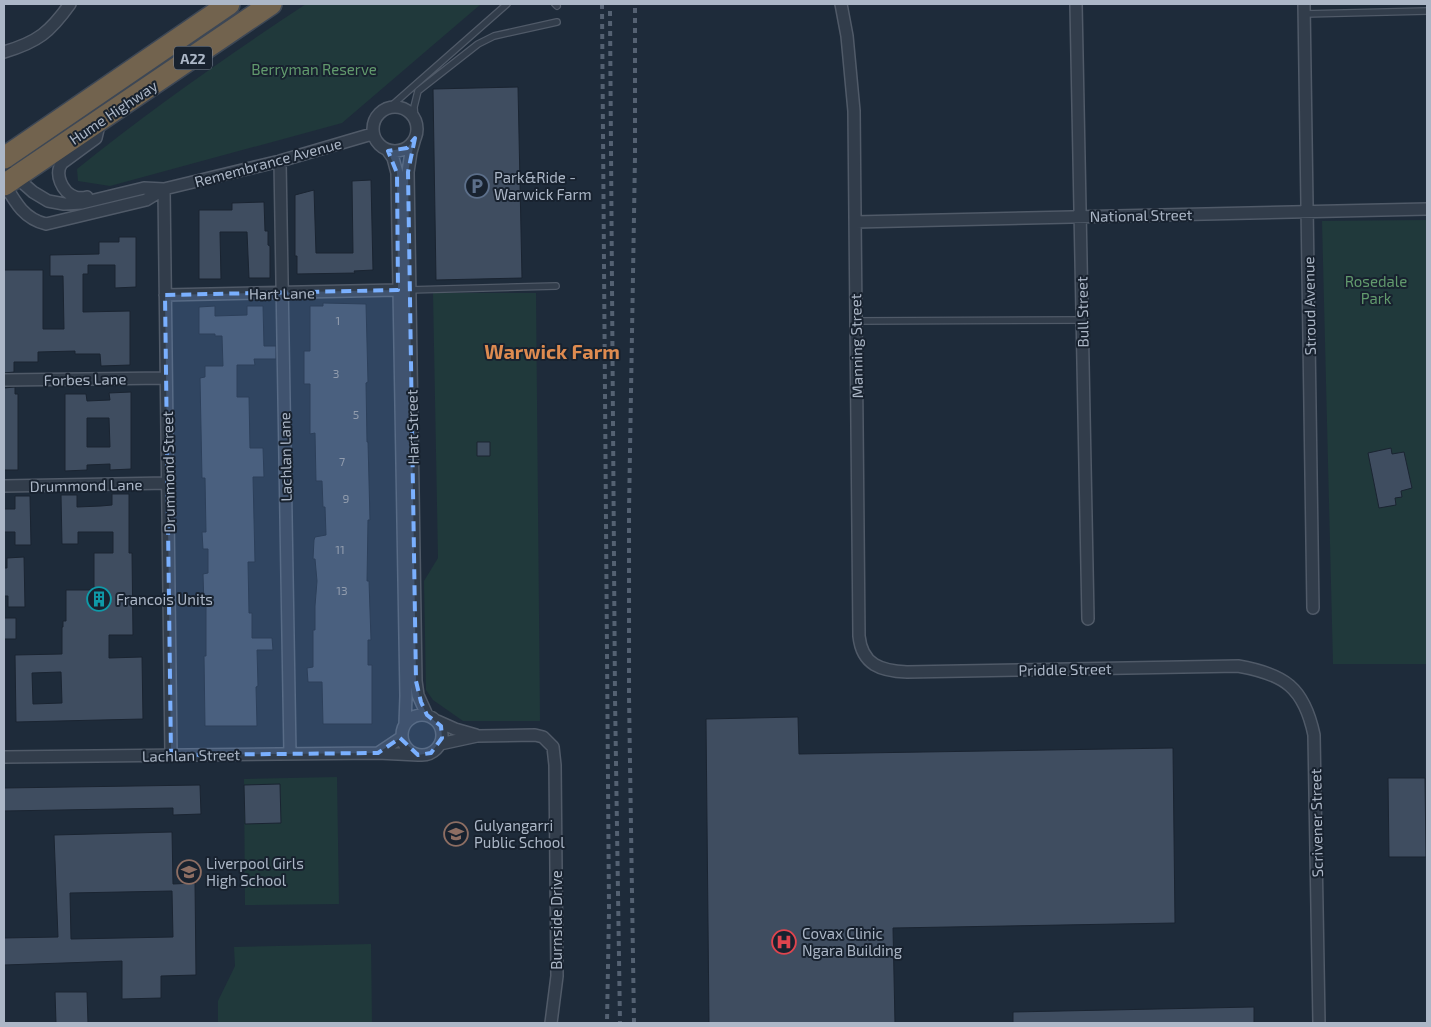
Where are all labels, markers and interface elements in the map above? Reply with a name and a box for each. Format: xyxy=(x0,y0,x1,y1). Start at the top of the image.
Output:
road number: A22 xyxy=(174,46,212,70)
park label: Berryman Reserve xyxy=(251,60,377,78)
street label: Hume Highway xyxy=(66,76,161,148)
street label: Remembrance Avenue xyxy=(192,134,344,190)
place label: Park&Ride - Warwick Farm xyxy=(494,168,592,203)
parking icon: Park&Ride - Warwick Farm xyxy=(464,173,490,199)
street label: National Street xyxy=(1089,205,1193,225)
street label: Stroud Avenue xyxy=(1299,256,1319,356)
park label: Rosedale Park xyxy=(1345,272,1407,307)
street label: Bull Street xyxy=(1072,276,1092,348)
street label: Hart Lane xyxy=(249,283,315,303)
street label: Manning Street xyxy=(846,293,866,398)
house number: 1 xyxy=(336,313,340,327)
district label: Warwick Farm xyxy=(484,339,620,363)
house number: 3 xyxy=(333,366,339,380)
street label: Forbes Lane xyxy=(44,369,126,389)
street label: Hart Street xyxy=(402,389,422,465)
house number: 5 xyxy=(353,407,359,421)
street label: Drummond Street xyxy=(158,411,178,533)
street label: Lachlan Lane xyxy=(275,412,295,502)
house number: 7 xyxy=(339,454,345,468)
street label: Drummond Lane xyxy=(29,475,143,495)
house number: 9 xyxy=(343,491,350,505)
house number: 11 xyxy=(335,542,345,556)
house number: 13 xyxy=(336,583,348,597)
building icon: Francois Units xyxy=(86,586,112,612)
place label: Francois Units xyxy=(116,590,213,608)
street label: Priddle Street xyxy=(1018,659,1112,679)
street label: Lachlan Street xyxy=(142,745,241,765)
street label: Scrivener Street xyxy=(1306,768,1326,878)
place label: Gulyangarri Public School xyxy=(474,816,565,851)
school or university icon: Gulyangarri Public School xyxy=(443,821,469,847)
place label: Liverpool Girls High School xyxy=(206,854,304,889)
school or university icon: Liverpool Girls High School xyxy=(176,859,202,885)
street label: Burnside Drive xyxy=(547,870,565,970)
place label: Covax Clinic Ngara Building xyxy=(802,924,903,959)
hospital icon: Covax Clinic Ngara Building xyxy=(771,929,797,955)

